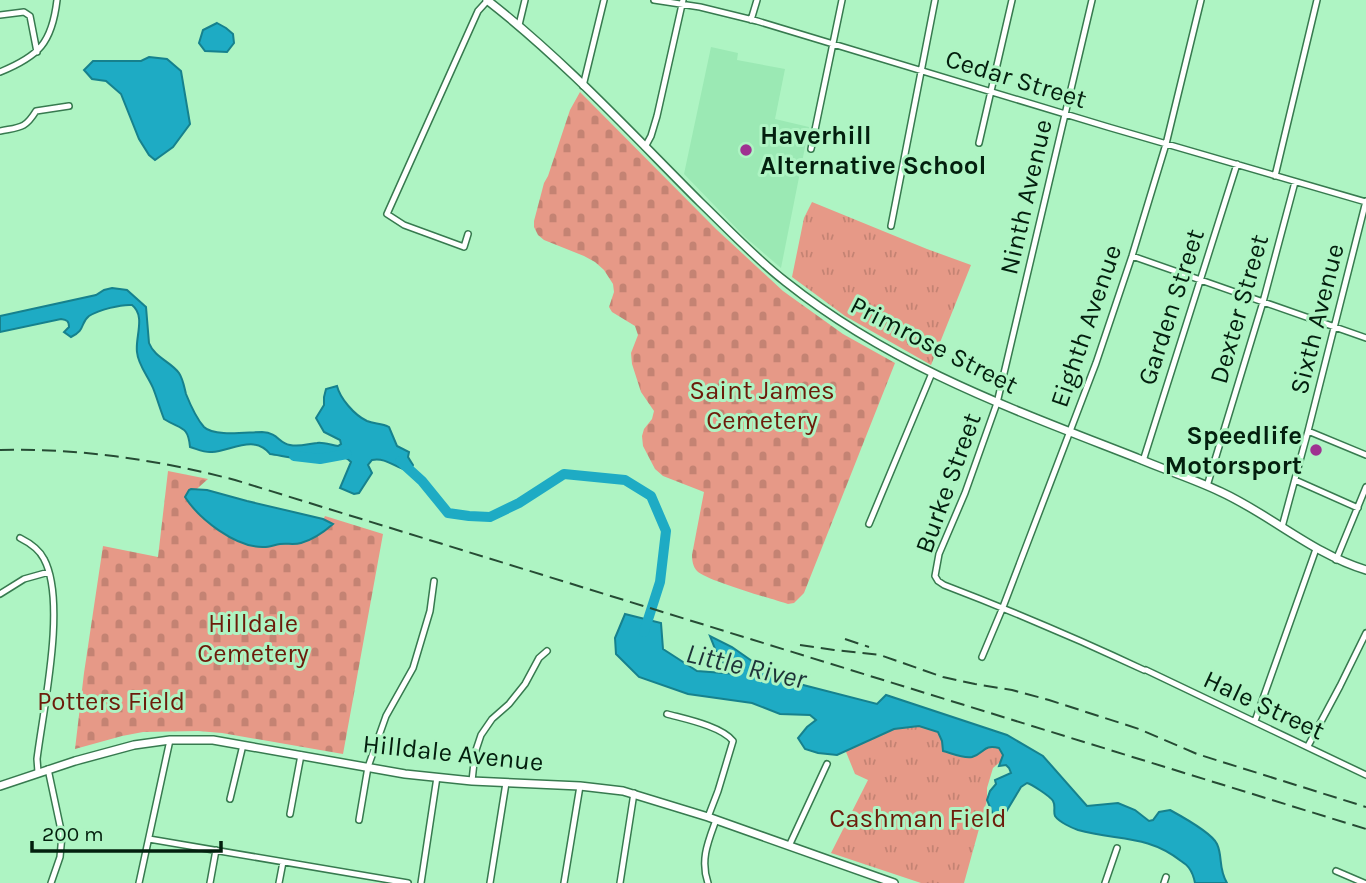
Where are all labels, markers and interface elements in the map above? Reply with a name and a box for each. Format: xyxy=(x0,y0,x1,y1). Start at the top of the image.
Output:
street label: Cedar Street xyxy=(942,43,1091,115)
street label: Ninth Avenue xyxy=(993,116,1059,278)
place label: Haverhill Alternative School xyxy=(760,120,986,181)
marker: Haverhill Alternative School xyxy=(738,142,754,158)
street label: Garden Street xyxy=(1131,225,1211,389)
street label: Dexter Street xyxy=(1203,231,1275,387)
street label: Eighth Avenue xyxy=(1044,241,1128,411)
street label: Sixth Avenue xyxy=(1283,241,1351,397)
street label: Primrose Street xyxy=(845,289,1023,401)
park label: Saint James Cemetery xyxy=(689,375,835,436)
street label: Burke Street xyxy=(908,408,988,557)
place label: Speedlife Motorsport xyxy=(1165,420,1302,481)
marker: Speedlife Motorsport xyxy=(1308,442,1324,458)
park label: Hilldale Cemetery xyxy=(197,608,309,669)
water label: Little River xyxy=(683,636,811,696)
street label: Hale Street xyxy=(1199,664,1330,747)
park label: Potters Field xyxy=(37,686,185,717)
street label: Hilldale Avenue xyxy=(361,728,545,778)
park label: Cashman Field xyxy=(829,803,1007,834)
scale bar xyxy=(32,810,220,854)
text: 200 m xyxy=(42,822,104,846)

